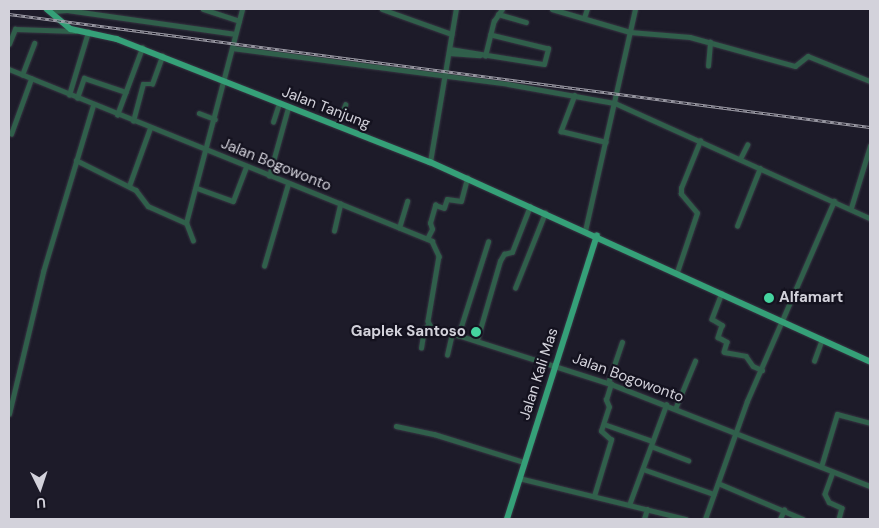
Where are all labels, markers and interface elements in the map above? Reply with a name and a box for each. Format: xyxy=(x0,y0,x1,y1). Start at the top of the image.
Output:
street label: Jalan Tanjung xyxy=(279,83,373,133)
street label: Jalan Bogowonto xyxy=(218,135,334,195)
place label: Alfamart xyxy=(779,289,843,307)
marker: Alfamart xyxy=(763,292,775,304)
place label: Gaplek Santoso xyxy=(351,323,466,341)
marker: Gaplek Santoso xyxy=(470,326,482,338)
street label: Jalan Kali Mas xyxy=(516,326,562,422)
street label: Jalan Bogowonto xyxy=(570,349,686,407)
north arrow xyxy=(15,463,65,513)
text: U xyxy=(36,494,46,512)

